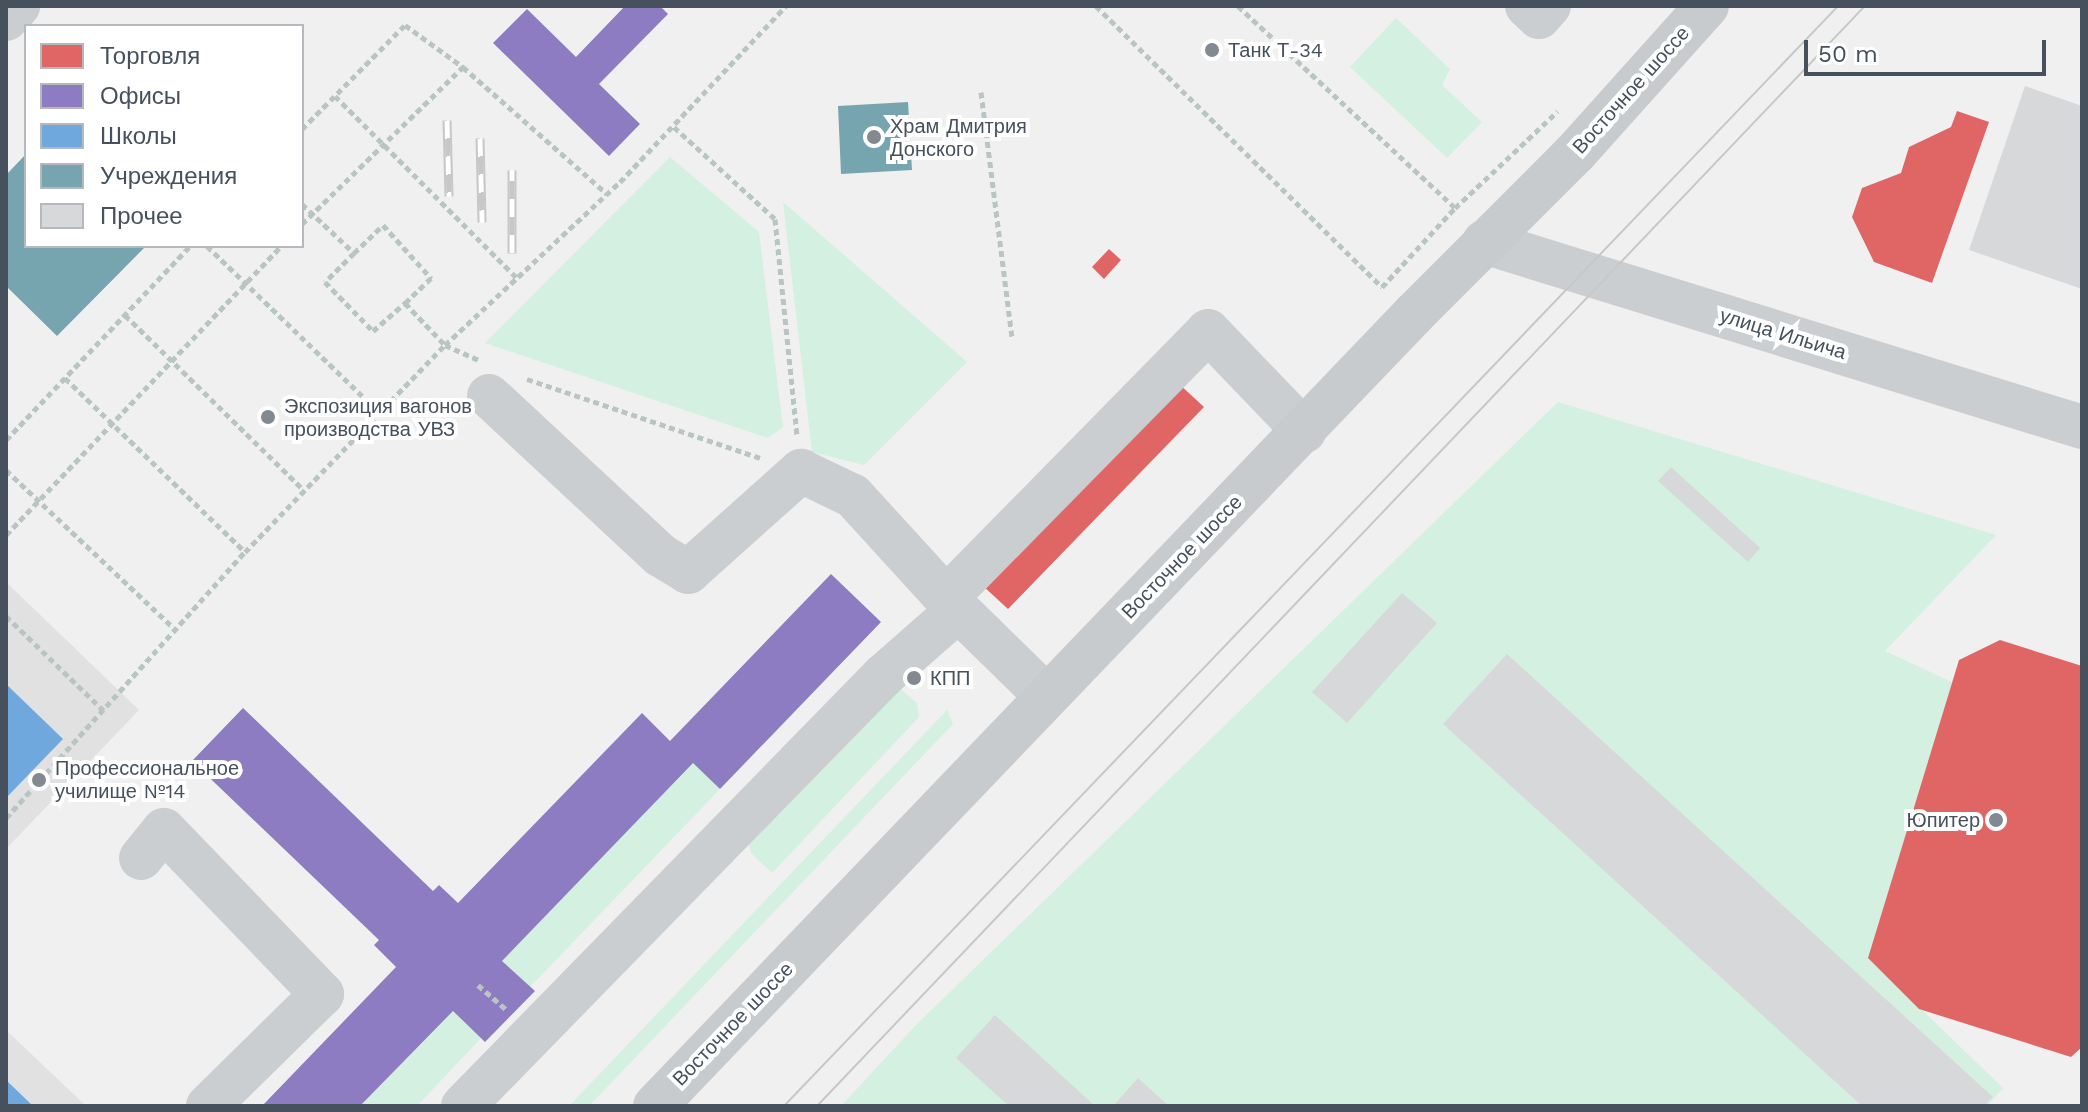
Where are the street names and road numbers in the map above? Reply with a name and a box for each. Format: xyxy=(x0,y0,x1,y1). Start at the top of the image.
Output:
street label: Восточное шоссе xyxy=(1568,21,1694,159)
street label: улица Ильича xyxy=(1717,303,1849,365)
street label: Восточное шоссе xyxy=(1117,490,1247,624)
street label: Восточное шоссе xyxy=(668,957,798,1091)

